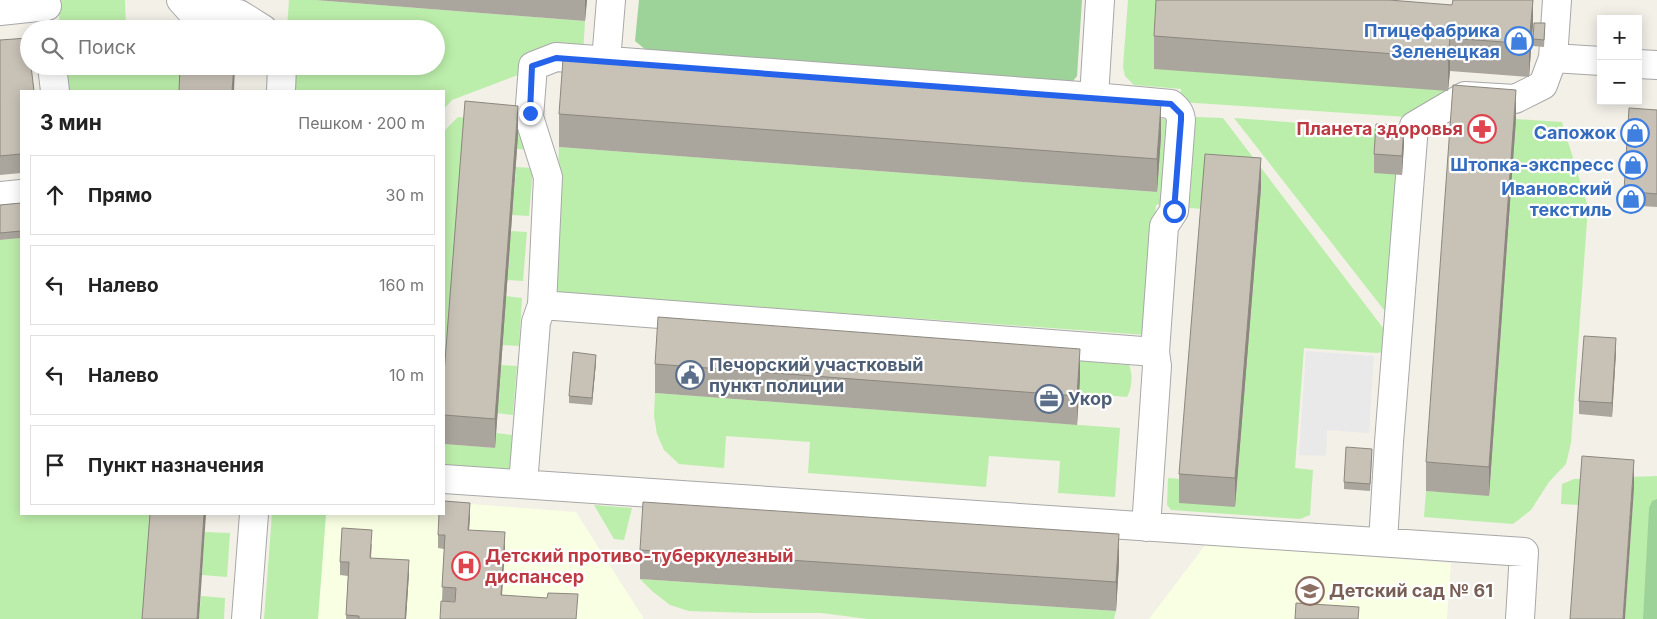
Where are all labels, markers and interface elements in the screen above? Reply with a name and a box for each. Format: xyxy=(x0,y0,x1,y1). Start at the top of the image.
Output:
map controls xyxy=(1597,15,1642,105)
button: + xyxy=(1597,15,1642,60)
search box xyxy=(20,20,445,75)
place label: Птицефабрика Зеленецкая xyxy=(1364,20,1500,62)
shop icon: Птицефабрика Зеленецкая xyxy=(1504,26,1534,56)
icon: search xyxy=(38,34,66,62)
text: Поиск xyxy=(78,36,136,59)
button: − xyxy=(1597,60,1642,105)
route end xyxy=(519,102,542,125)
text: 3 мин xyxy=(40,110,102,135)
text: Пешком · 200 m xyxy=(298,113,425,133)
pharmacy icon: Планета здоровья xyxy=(1467,114,1497,144)
place label: Планета здоровья xyxy=(1296,118,1463,139)
shop icon: Сапожок xyxy=(1620,118,1650,148)
place label: Сапожок xyxy=(1534,122,1617,143)
shop icon: Штопка-экспресс xyxy=(1618,150,1648,180)
place label: Штопка-экспресс xyxy=(1450,154,1614,175)
place label: Ивановский текстиль xyxy=(1501,178,1612,220)
icon: ahead xyxy=(41,181,69,209)
text: Прямо xyxy=(88,184,152,207)
shop icon: Ивановский текстиль xyxy=(1616,184,1646,214)
text: 30 m xyxy=(386,185,424,205)
route start xyxy=(1163,200,1186,223)
icon: left xyxy=(41,271,69,299)
text: Налево xyxy=(88,274,159,297)
text: 160 m xyxy=(379,275,424,295)
place label: Печорский участковый пункт полиции xyxy=(709,354,923,396)
public building icon: Печорский участковый пункт полиции xyxy=(675,360,705,390)
icon: left xyxy=(41,361,69,389)
text: Налево xyxy=(88,364,159,387)
text: 10 m xyxy=(389,365,424,385)
office icon: Укор xyxy=(1034,384,1064,414)
place label: Укор xyxy=(1068,388,1112,409)
icon: arrive xyxy=(41,451,69,479)
text: Пункт назначения xyxy=(88,454,264,477)
place label: Детский противо-туберкулезный диспансер xyxy=(485,545,794,587)
hospital icon: Детский противо-туберкулезный диспансер xyxy=(451,551,481,581)
school or university icon: Детский сад № 61 xyxy=(1295,576,1325,606)
place label: Детский сад № 61 xyxy=(1329,580,1493,601)

